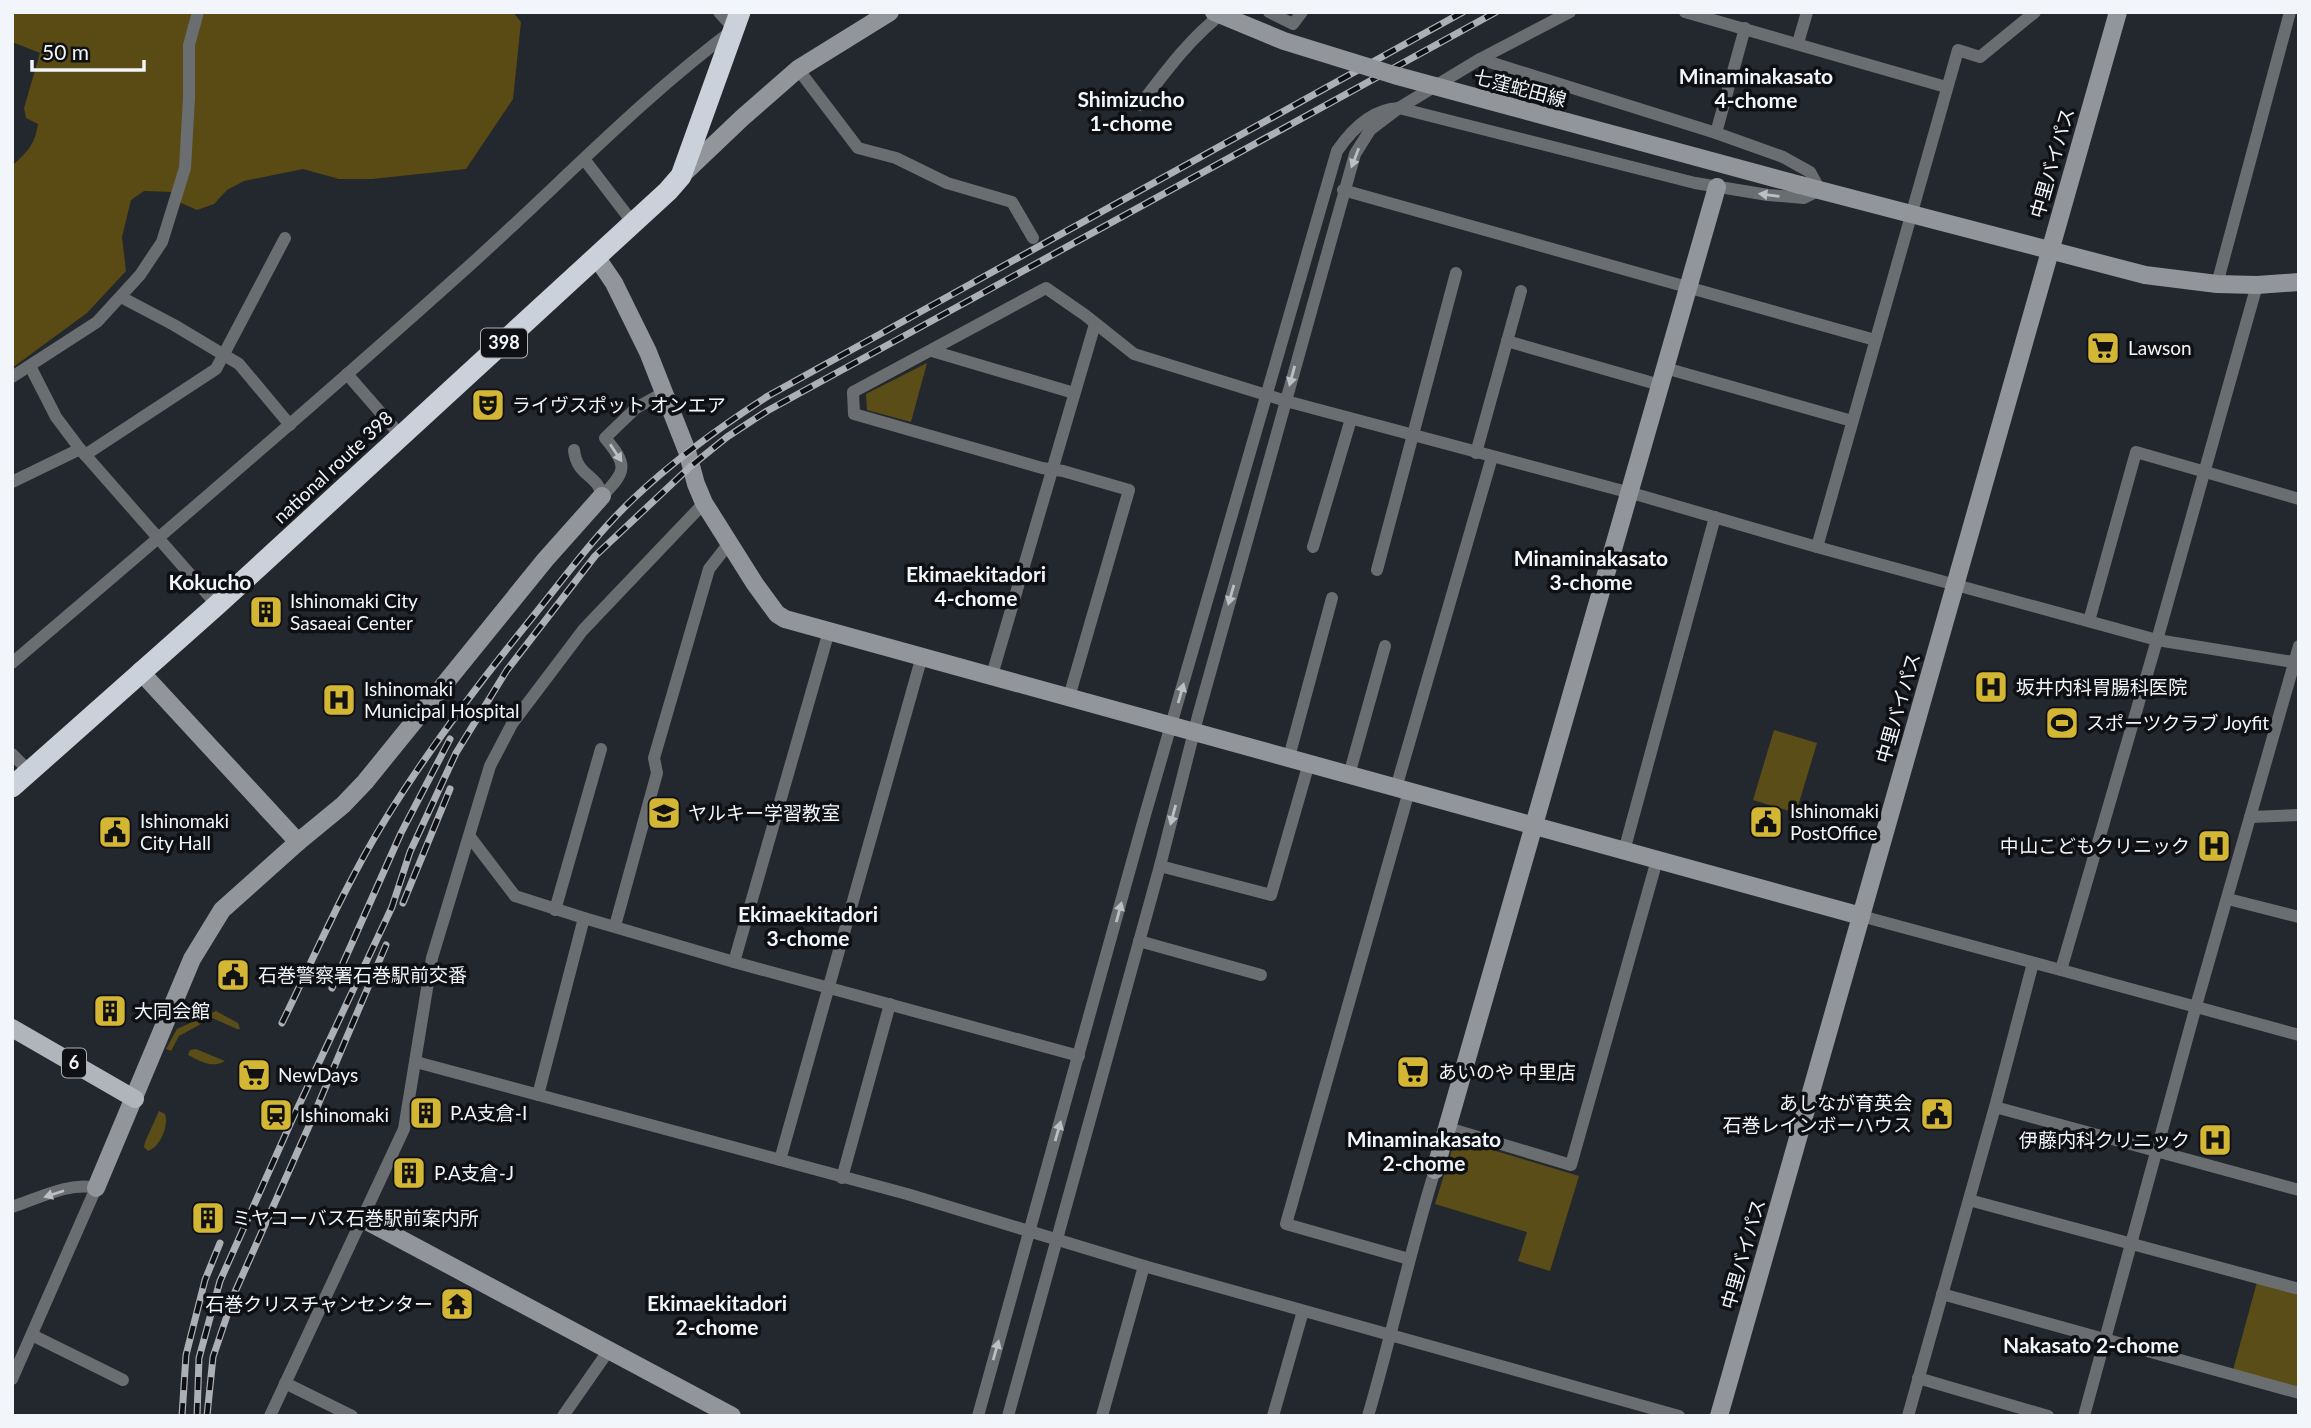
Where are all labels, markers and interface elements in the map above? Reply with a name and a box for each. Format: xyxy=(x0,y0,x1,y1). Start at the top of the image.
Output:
scale bar xyxy=(32,28,144,72)
text: 50 m xyxy=(42,39,89,64)
district label: Minaminakasato 4-chome xyxy=(1679,63,1833,112)
street label: 七窪蛇田線 xyxy=(1471,64,1569,111)
district label: Shimizucho 1-chome xyxy=(1078,86,1185,135)
street label: 中里バイパス xyxy=(2025,105,2078,221)
one-way arrow xyxy=(1349,147,1360,168)
one-way arrow xyxy=(1758,189,1780,200)
road number: 398 xyxy=(481,328,527,358)
supermarket icon: Lawson xyxy=(2084,329,2122,367)
place label: Lawson xyxy=(2128,336,2192,359)
one-way arrow xyxy=(1286,365,1297,387)
theatre icon: ライヴスポット オンエア xyxy=(469,386,507,424)
place label: ライヴスポット オンエア xyxy=(512,393,726,416)
street label: national route 398 xyxy=(268,406,397,528)
one-way arrow xyxy=(609,443,622,463)
district label: Minaminakasato 3-chome xyxy=(1514,545,1668,594)
district label: Ekimaekitadori 4-chome xyxy=(906,561,1046,610)
district label: Kokucho xyxy=(169,569,251,594)
one-way arrow xyxy=(1226,585,1236,606)
place label: Ishinomaki City Sasaeai Center xyxy=(290,589,418,634)
building icon: Ishinomaki City Sasaeai Center xyxy=(247,593,285,631)
street label: 中里バイパス xyxy=(1871,650,1924,766)
hospital icon: 坂井内科胃腸科医院 xyxy=(1972,668,2010,706)
place label: 坂井内科胃腸科医院 xyxy=(2016,675,2187,698)
place label: Ishinomaki Municipal Hospital xyxy=(364,677,519,722)
hospital icon: Ishinomaki Municipal Hospital xyxy=(320,681,358,719)
one-way arrow xyxy=(1177,682,1187,703)
sports icon: スポーツクラブ Joyfit xyxy=(2043,704,2081,742)
place label: スポーツクラブ Joyfit xyxy=(2086,711,2269,734)
school or university icon: ヤルキー学習教室 xyxy=(645,794,683,832)
place label: Ishinomaki PostOffice xyxy=(1790,799,1879,844)
place label: ヤルキー学習教室 xyxy=(688,801,840,824)
public building icon: Ishinomaki PostOffice xyxy=(1747,803,1785,841)
one-way arrow xyxy=(1167,805,1178,827)
place label: Ishinomaki City Hall xyxy=(140,809,229,854)
public building icon: Ishinomaki City Hall xyxy=(96,813,134,851)
hospital icon: 中山こどもクリニック xyxy=(2195,827,2233,865)
place label: 中山こどもクリニック xyxy=(2000,834,2190,857)
district label: Ekimaekitadori 3-chome xyxy=(738,901,878,950)
one-way arrow xyxy=(1114,901,1125,923)
public building icon: 石巻警察署石巻駅前交番 xyxy=(214,956,252,994)
place label: 石巻警察署石巻駅前交番 xyxy=(258,963,467,986)
building icon: 大同会館 xyxy=(91,992,129,1030)
place label: 大同会館 xyxy=(134,999,210,1022)
road number: 6 xyxy=(62,1048,86,1078)
supermarket icon: あいのや 中里店 xyxy=(1394,1053,1432,1091)
supermarket icon: NewDays xyxy=(235,1056,273,1094)
place label: あいのや 中里店 xyxy=(1438,1060,1576,1083)
place label: NewDays xyxy=(278,1063,358,1086)
place label: あしなが育英会 石巻レインボーハウス xyxy=(1722,1091,1912,1136)
building icon: P.A支倉-I xyxy=(407,1094,445,1132)
public building icon: あしなが育英会 石巻レインボーハウス xyxy=(1918,1095,1956,1133)
station icon: Ishinomaki xyxy=(257,1096,295,1134)
place label: P.A支倉-I xyxy=(450,1101,527,1124)
place label: Ishinomaki xyxy=(300,1103,389,1126)
one-way arrow xyxy=(1053,1120,1064,1142)
hospital icon: 伊藤内科クリニック xyxy=(2196,1121,2234,1159)
district label: Minaminakasato 2-chome xyxy=(1347,1126,1501,1175)
place label: 伊藤内科クリニック xyxy=(2019,1128,2190,1151)
building icon: P.A支倉-J xyxy=(390,1154,428,1192)
place label: P.A支倉-J xyxy=(434,1161,514,1184)
one-way arrow xyxy=(43,1189,64,1199)
street label: 中里バイパス xyxy=(1716,1196,1769,1312)
building icon: ミヤコーバス石巻駅前案内所 xyxy=(189,1199,227,1237)
place label: ミヤコーバス石巻駅前案内所 xyxy=(232,1206,479,1229)
temple icon: 石巻クリスチャンセンター xyxy=(438,1285,476,1323)
district label: Ekimaekitadori 2-chome xyxy=(647,1290,787,1339)
place label: 石巻クリスチャンセンター xyxy=(205,1292,433,1315)
district label: Nakasato 2-chome xyxy=(2003,1332,2179,1357)
one-way arrow xyxy=(991,1339,1002,1361)

